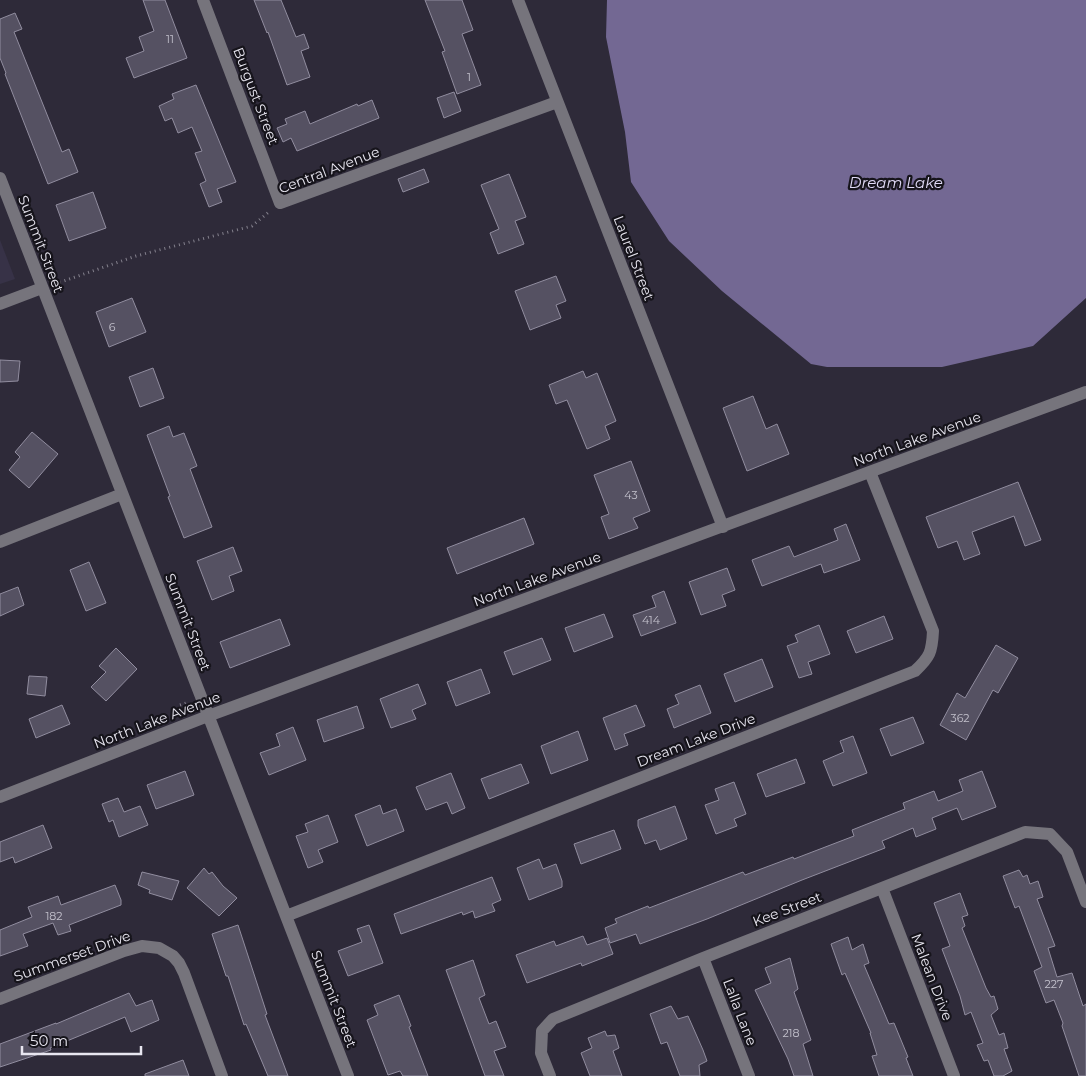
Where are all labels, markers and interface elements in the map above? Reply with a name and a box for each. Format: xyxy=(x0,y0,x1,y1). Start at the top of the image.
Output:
house number: 11 xyxy=(166,32,174,46)
street label: Burgust Street xyxy=(229,45,283,148)
house number: 1 xyxy=(467,70,471,84)
street label: Central Avenue xyxy=(276,142,382,198)
water label: Dream Lake xyxy=(849,173,943,192)
street label: Summit Street xyxy=(14,193,68,296)
street label: Laurel Street xyxy=(610,213,659,303)
house number: 6 xyxy=(109,320,116,334)
street label: North Lake Avenue xyxy=(851,408,983,470)
house number: 43 xyxy=(624,488,638,502)
street label: North Lake Avenue xyxy=(471,548,603,610)
street label: Summit Street xyxy=(161,571,215,674)
house number: 414 xyxy=(642,613,661,627)
street label: North Lake Avenue xyxy=(91,688,223,752)
street label: Dream Lake Drive xyxy=(634,709,758,771)
house number: 362 xyxy=(950,711,970,725)
street label: Kee Street xyxy=(750,887,824,930)
house number: 182 xyxy=(45,909,63,923)
street label: Summerset Drive xyxy=(11,926,133,986)
street label: Malean Drive xyxy=(907,931,957,1023)
street label: Summit Street xyxy=(307,948,361,1051)
street label: Lalla Lane xyxy=(719,976,761,1048)
house number: 227 xyxy=(1045,977,1063,991)
scale bar xyxy=(22,1024,141,1056)
house number: 218 xyxy=(782,1026,800,1040)
text: 50 m xyxy=(30,1031,68,1050)

